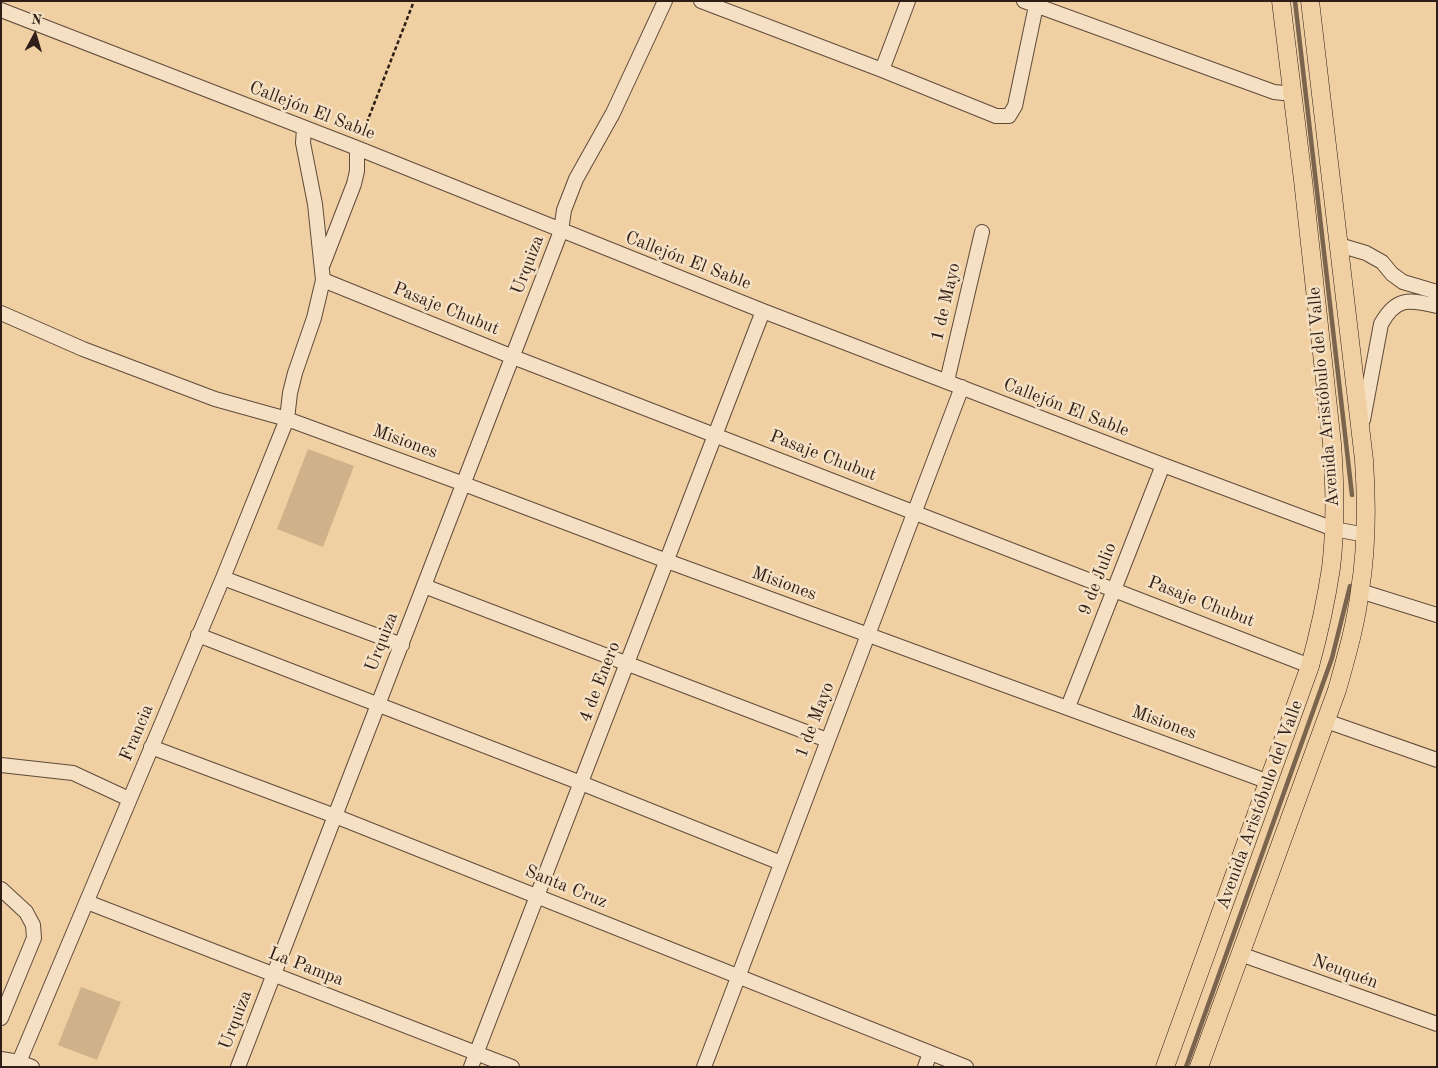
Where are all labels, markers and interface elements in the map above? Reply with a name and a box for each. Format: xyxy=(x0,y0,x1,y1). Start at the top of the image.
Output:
north arrow xyxy=(10,10,60,60)
text: N xyxy=(31,13,43,28)
street label: Callejón El Sable xyxy=(246,77,378,145)
street label: Callejón El Sable xyxy=(622,227,754,295)
street label: Urquiza xyxy=(507,232,549,298)
street label: 1 de Mayo xyxy=(927,261,965,343)
street label: Pasaje Chubut xyxy=(390,278,502,340)
street label: Avenida Aristóbulo del Valle xyxy=(1304,286,1344,508)
street label: Callejón El Sable xyxy=(1000,374,1132,442)
street label: Misiones xyxy=(370,420,440,464)
street label: Pasaje Chubut xyxy=(767,426,879,486)
street label: 9 de Julio xyxy=(1074,540,1122,618)
street label: Misiones xyxy=(749,562,819,606)
street label: Pasaje Chubut xyxy=(1145,572,1257,632)
street label: Urquiza xyxy=(361,609,403,675)
street label: 4 de Enero xyxy=(575,638,625,726)
street label: 1 de Mayo xyxy=(791,679,839,761)
street label: Avenida Aristóbulo del Valle xyxy=(1212,697,1308,913)
street label: Francia xyxy=(115,701,159,765)
street label: Misiones xyxy=(1129,701,1199,745)
street label: Santa Cruz xyxy=(522,861,610,913)
street label: La Pampa xyxy=(265,943,347,991)
street label: Neuquén xyxy=(1309,950,1381,994)
street label: Urquiza xyxy=(215,987,257,1053)

